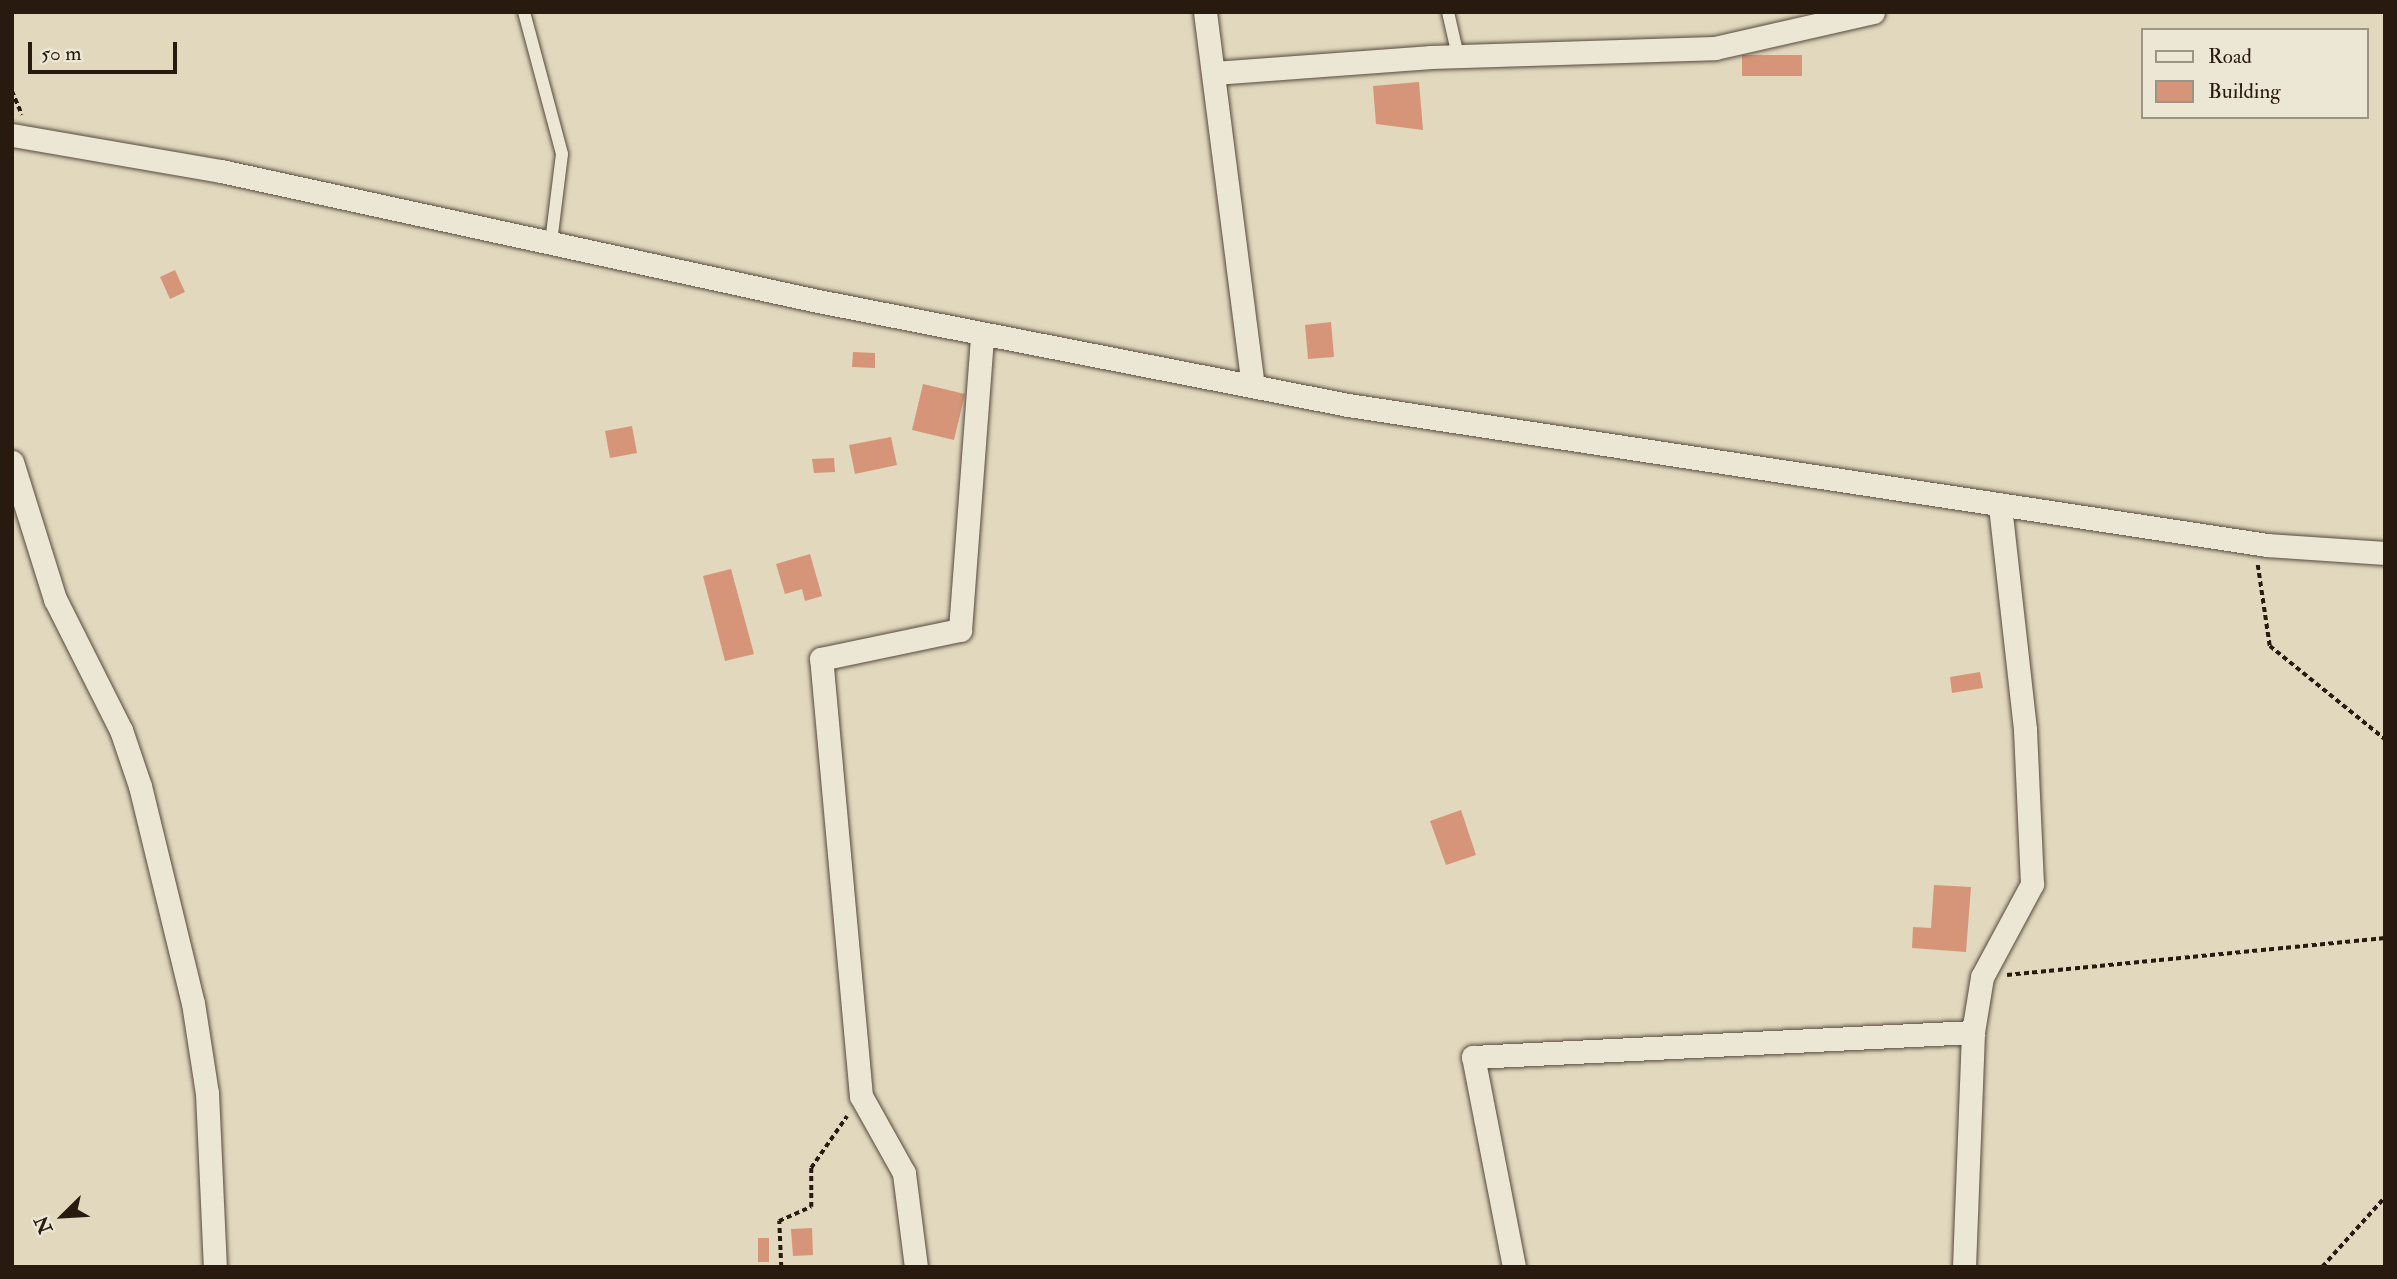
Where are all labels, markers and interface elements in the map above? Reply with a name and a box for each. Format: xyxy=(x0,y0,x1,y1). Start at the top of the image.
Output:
scale bar xyxy=(32,28,180,72)
legend xyxy=(2142,28,2369,119)
text: 50 m xyxy=(41,40,82,67)
text: Road xyxy=(2208,43,2252,70)
text: Building xyxy=(2208,78,2281,105)
north arrow xyxy=(28,1181,98,1251)
text: N xyxy=(29,1212,58,1237)

